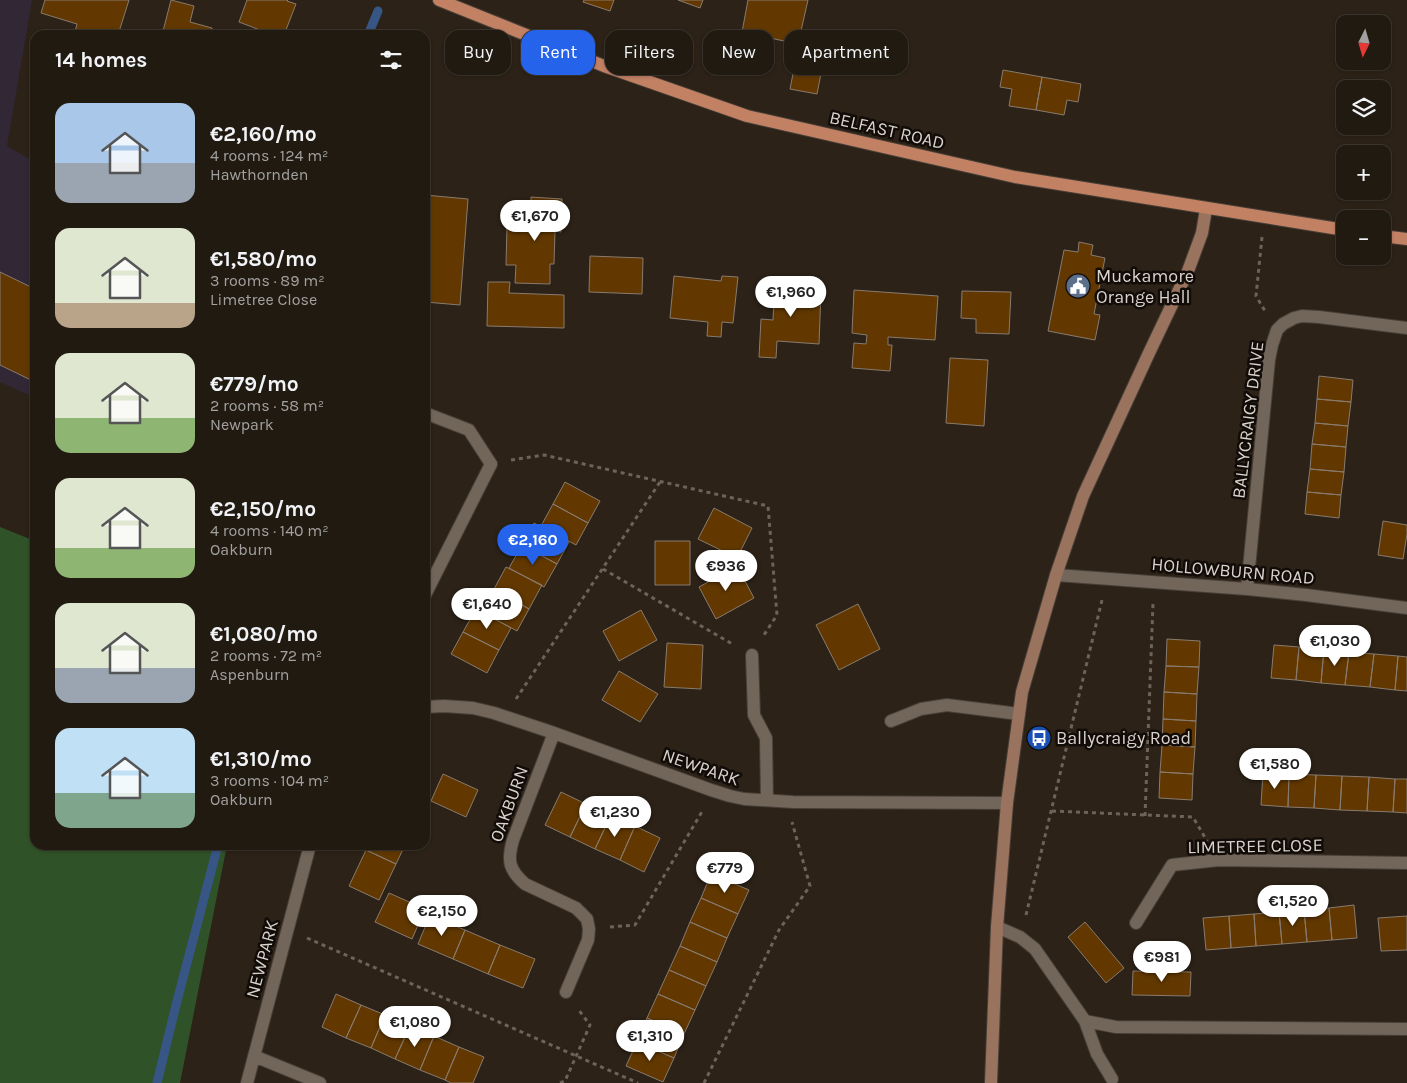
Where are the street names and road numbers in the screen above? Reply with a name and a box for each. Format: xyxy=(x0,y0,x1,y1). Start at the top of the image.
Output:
street label: BELFAST ROAD xyxy=(827,106,947,154)
street label: BALLYCRAIGY DRIVE xyxy=(1227,340,1269,500)
street label: HOLLOWBURN ROAD xyxy=(1151,553,1315,589)
street label: NEWPARK xyxy=(660,744,742,790)
street label: OAKBURN xyxy=(485,763,533,845)
street label: LIMETREE CLOSE xyxy=(1187,834,1323,858)
street label: NEWPARK xyxy=(241,917,283,1001)

